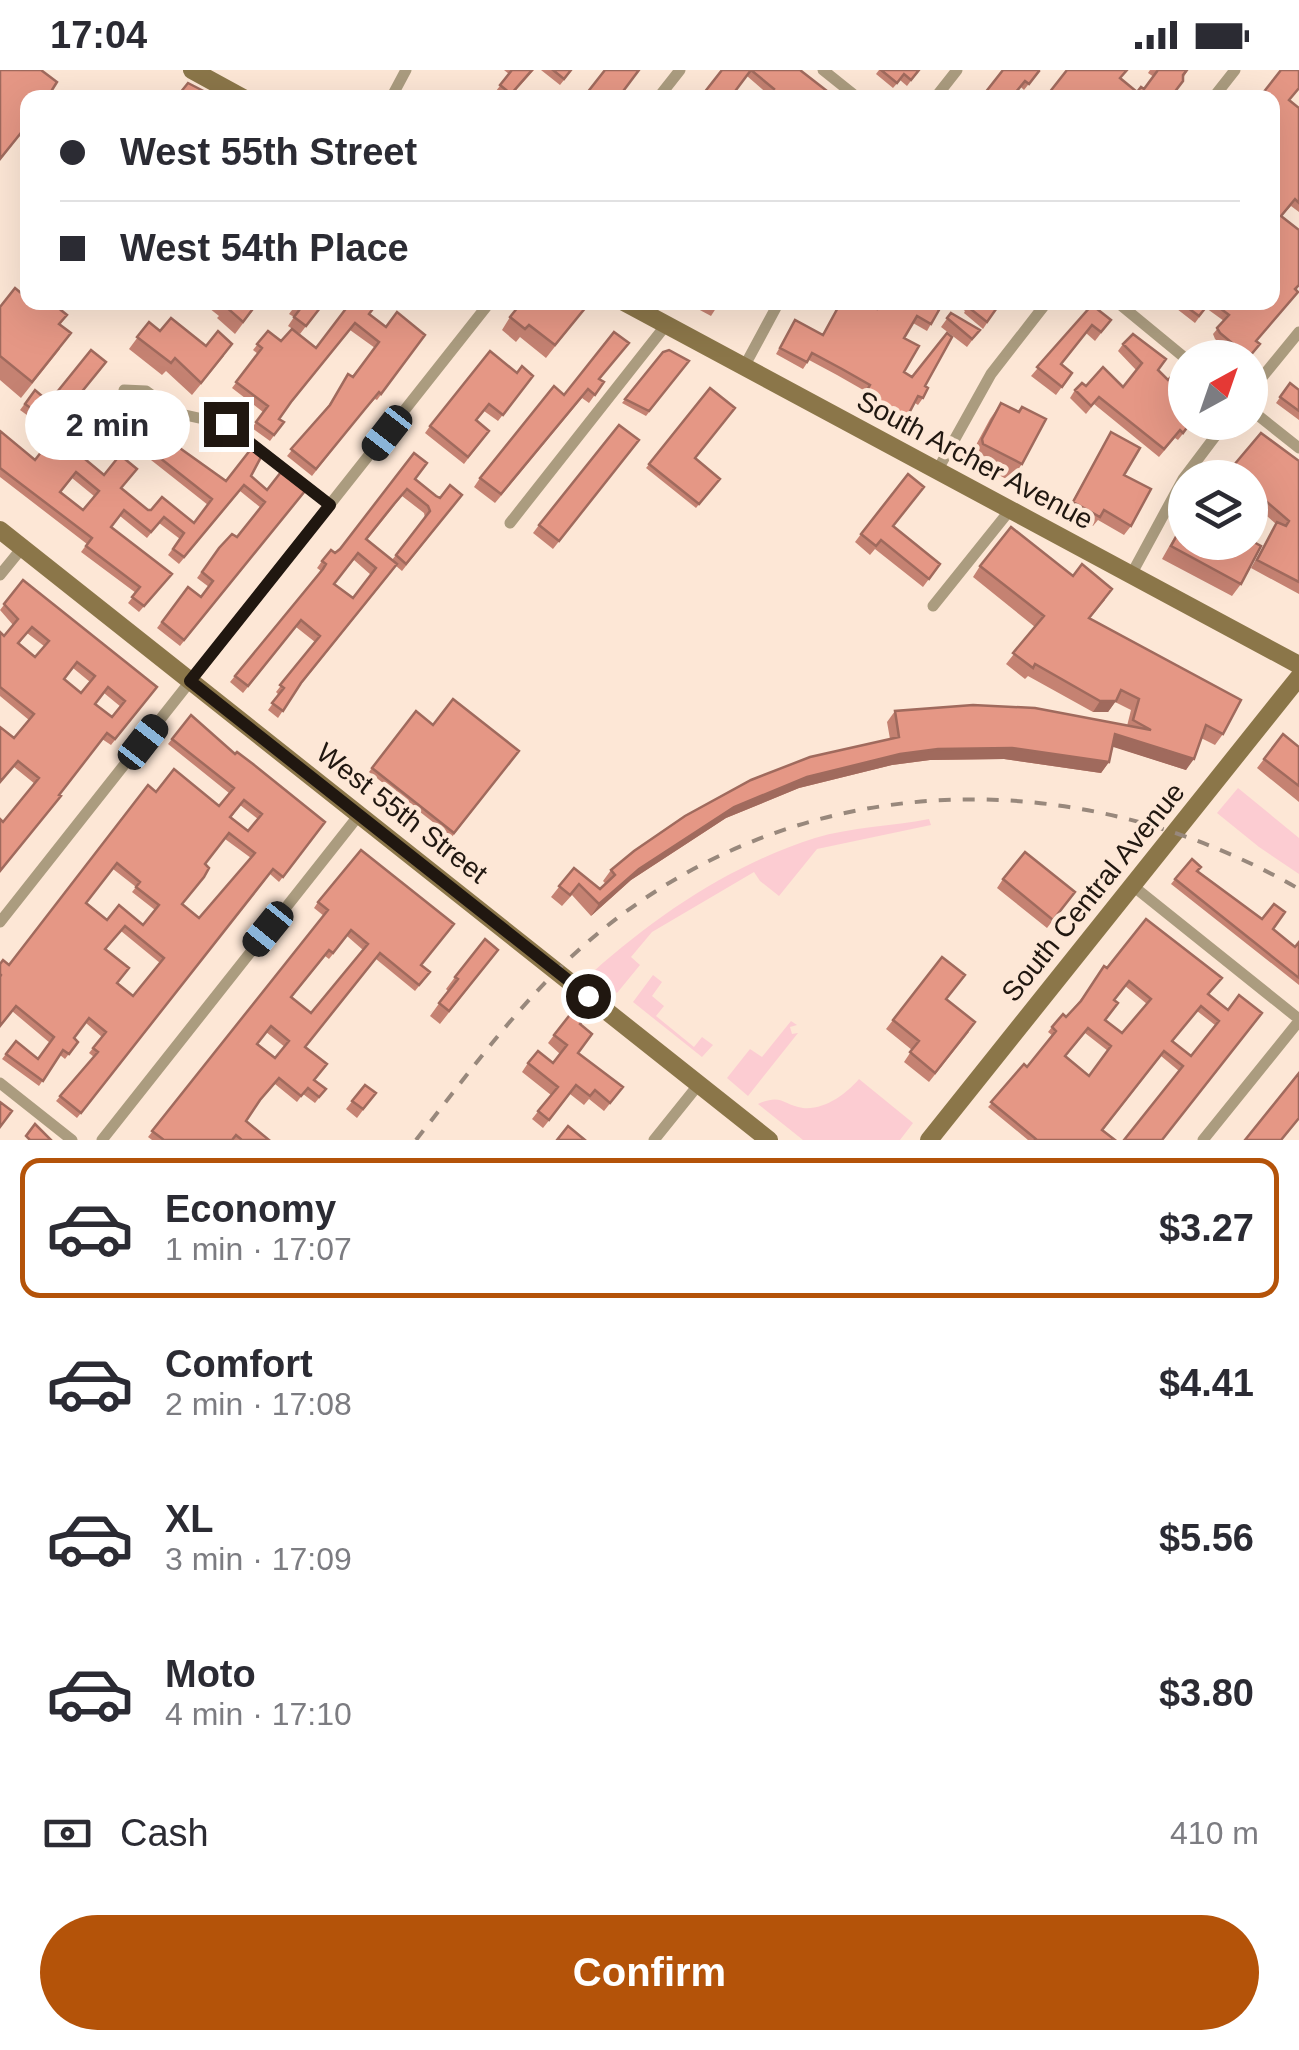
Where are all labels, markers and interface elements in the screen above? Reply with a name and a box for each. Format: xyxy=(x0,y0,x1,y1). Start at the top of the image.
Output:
text: 17:04 xyxy=(50,14,147,56)
text: West 55th Street xyxy=(120,131,417,173)
text: West 54th Place xyxy=(120,227,409,269)
north arrow xyxy=(1168,340,1268,440)
map controls xyxy=(1168,340,1268,560)
street label: South Archer Avenue xyxy=(852,385,1098,535)
callout: 2 min xyxy=(26,389,191,459)
car xyxy=(357,400,417,466)
route end xyxy=(204,402,249,447)
text: 2 min xyxy=(66,407,149,443)
button: layers xyxy=(1168,460,1268,560)
car xyxy=(113,709,173,775)
street label: West 55th Street xyxy=(310,737,494,889)
street label: South Central Avenue xyxy=(995,777,1191,1007)
car xyxy=(237,896,299,962)
route start xyxy=(566,974,611,1019)
icon: car xyxy=(45,1183,135,1273)
text: Economy xyxy=(165,1188,336,1230)
text: $3.27 xyxy=(1159,1207,1254,1249)
text: 1 min · 17:07 xyxy=(165,1231,352,1267)
icon: car xyxy=(45,1338,135,1428)
text: Comfort xyxy=(165,1343,313,1385)
text: $4.41 xyxy=(1159,1362,1254,1404)
text: 2 min · 17:08 xyxy=(165,1386,352,1422)
icon: car xyxy=(45,1493,135,1583)
text: XL xyxy=(165,1498,214,1540)
text: $5.56 xyxy=(1159,1517,1254,1559)
text: 3 min · 17:09 xyxy=(165,1541,352,1577)
icon: car xyxy=(45,1648,135,1738)
text: Moto xyxy=(165,1653,256,1695)
text: $3.80 xyxy=(1159,1672,1254,1714)
text: 4 min · 17:10 xyxy=(165,1696,352,1732)
icon: cash xyxy=(40,1806,95,1861)
text: Cash xyxy=(120,1812,209,1854)
text: 410 m xyxy=(1170,1815,1259,1851)
button: Confirm xyxy=(40,1915,1259,2030)

